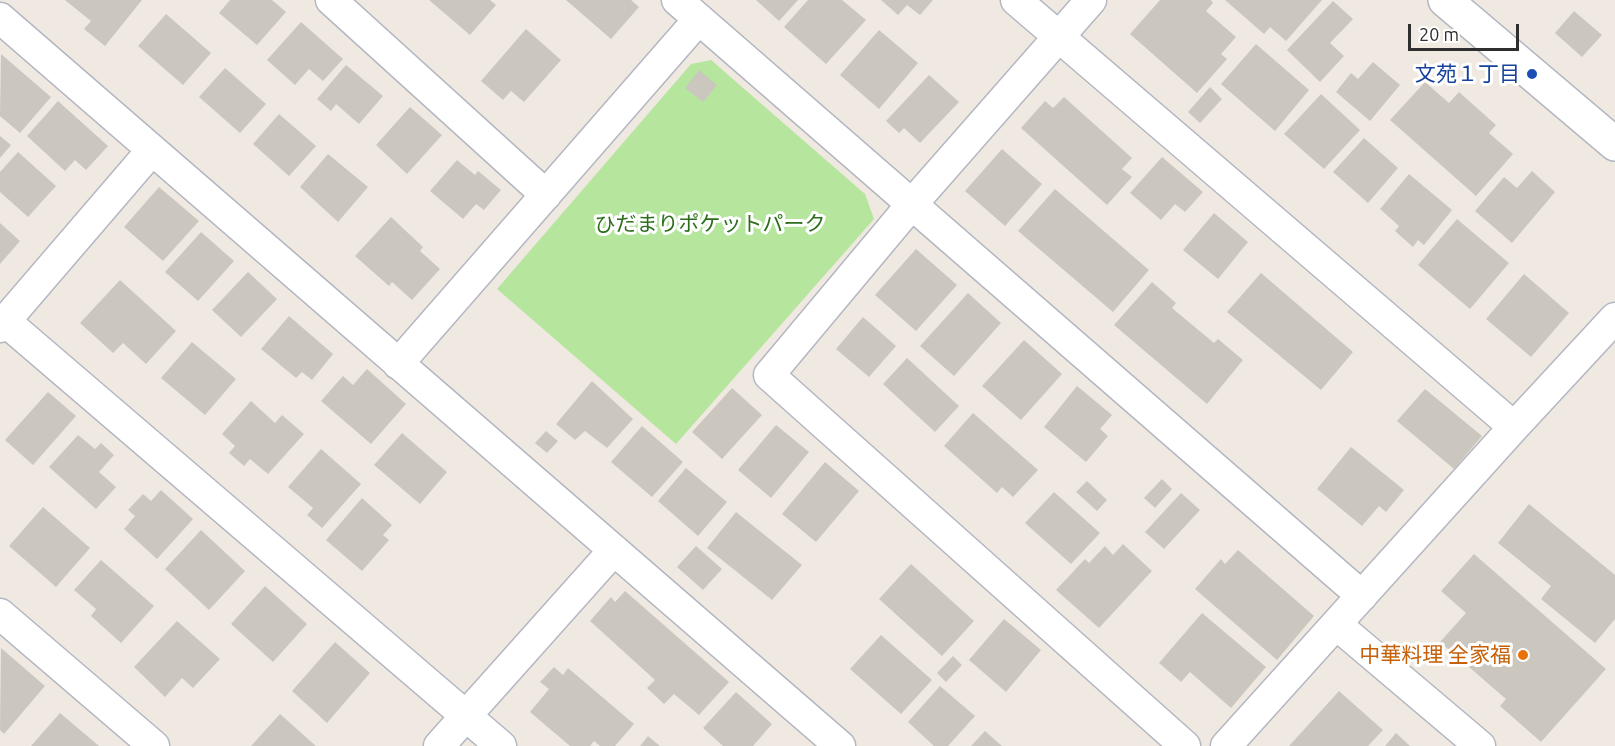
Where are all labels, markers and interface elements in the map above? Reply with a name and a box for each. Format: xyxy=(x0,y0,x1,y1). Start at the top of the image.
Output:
scale bar xyxy=(1411,12,1522,50)
text: 20 m xyxy=(1419,24,1459,44)
place label: 文苑１丁目 xyxy=(1415,61,1520,87)
marker: 文苑１丁目 xyxy=(1525,67,1539,81)
park label: ひだまりポケットパーク xyxy=(595,211,825,237)
place label: 中華料理 全家福 xyxy=(1359,642,1511,668)
marker: 中華料理 全家福 xyxy=(1516,648,1530,662)

